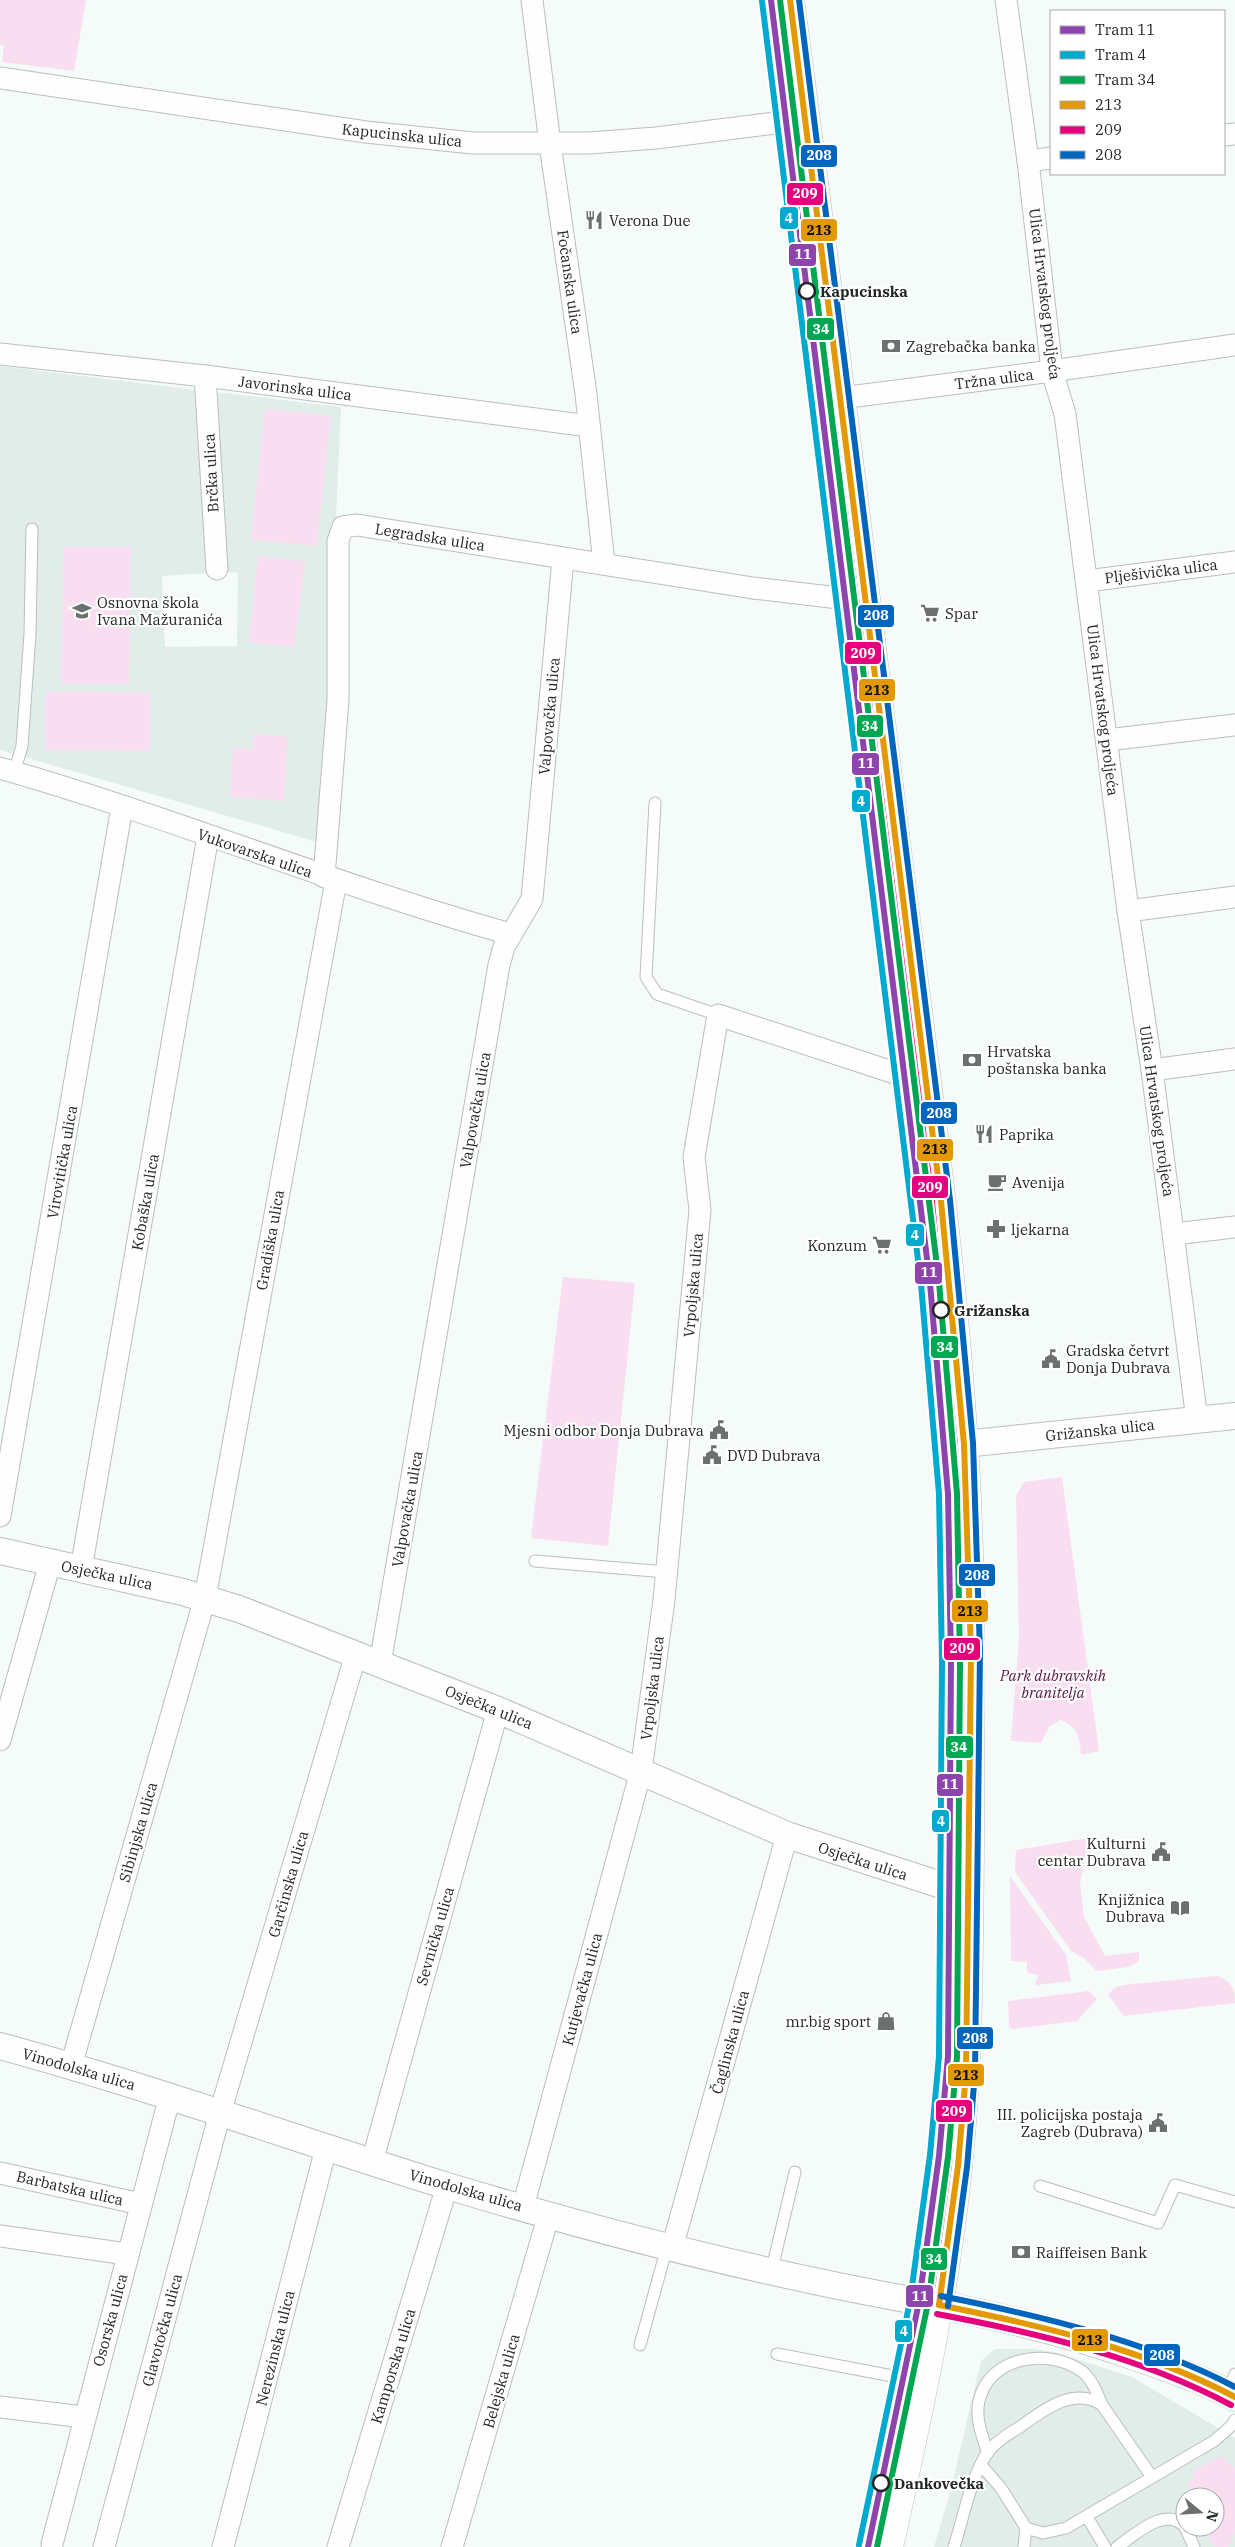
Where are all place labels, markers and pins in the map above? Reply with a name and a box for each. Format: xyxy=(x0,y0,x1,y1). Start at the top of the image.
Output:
restaurant icon: Verona Due xyxy=(583,209,605,231)
place label: Verona Due xyxy=(609,211,690,230)
marker: Kapucinska xyxy=(798,282,816,300)
place label: Kapucinska xyxy=(820,282,908,301)
bank icon: Zagrebačka banka xyxy=(880,335,902,357)
place label: Zagrebačka banka xyxy=(906,337,1036,356)
place label: Osnovna škola Ivana Mažuranića xyxy=(97,593,223,629)
school or university icon: Osnovna škola Ivana Mažuranića xyxy=(71,600,93,622)
supermarket icon: Spar xyxy=(919,602,941,624)
place label: Spar xyxy=(945,604,978,623)
place label: Hrvatska poštanska banka xyxy=(987,1042,1107,1078)
bank icon: Hrvatska poštanska banka xyxy=(961,1049,983,1071)
restaurant icon: Paprika xyxy=(973,1123,995,1145)
place label: Paprika xyxy=(999,1125,1054,1144)
cafe icon: Avenija xyxy=(986,1171,1008,1193)
place label: Avenija xyxy=(1012,1173,1065,1192)
pharmacy icon: ljekarna xyxy=(985,1218,1007,1240)
place label: ljekarna xyxy=(1011,1220,1069,1239)
supermarket icon: Konzum xyxy=(871,1234,893,1256)
place label: Konzum xyxy=(808,1236,867,1255)
marker: Grižanska xyxy=(932,1301,950,1319)
place label: Grižanska xyxy=(954,1301,1030,1320)
place label: Gradska četvrt Donja Dubrava xyxy=(1066,1341,1170,1377)
public building icon: Gradska četvrt Donja Dubrava xyxy=(1040,1348,1062,1370)
public building icon: Mjesni odbor Donja Dubrava xyxy=(708,1419,730,1441)
place label: Mjesni odbor Donja Dubrava xyxy=(503,1421,704,1440)
public building icon: DVD Dubrava xyxy=(701,1444,723,1466)
place label: DVD Dubrava xyxy=(727,1446,821,1465)
place label: Kulturni centar Dubrava xyxy=(1038,1834,1146,1870)
public building icon: Kulturni centar Dubrava xyxy=(1150,1841,1172,1863)
place label: Knjižnica Dubrava xyxy=(1098,1890,1165,1926)
library icon: Knjižnica Dubrava xyxy=(1169,1897,1191,1919)
shop icon: mr.big sport xyxy=(875,2010,897,2032)
place label: mr.big sport xyxy=(785,2012,871,2031)
place label: III. policijska postaja Zagreb (Dubrava) xyxy=(997,2105,1143,2141)
public building icon: III. policijska postaja Zagreb (Dubrava) xyxy=(1147,2112,1169,2134)
bank icon: Raiffeisen Bank xyxy=(1010,2241,1032,2263)
place label: Raiffeisen Bank xyxy=(1036,2243,1147,2262)
marker: Dankovečka xyxy=(872,2474,890,2492)
place label: Dankovečka xyxy=(894,2474,984,2493)

